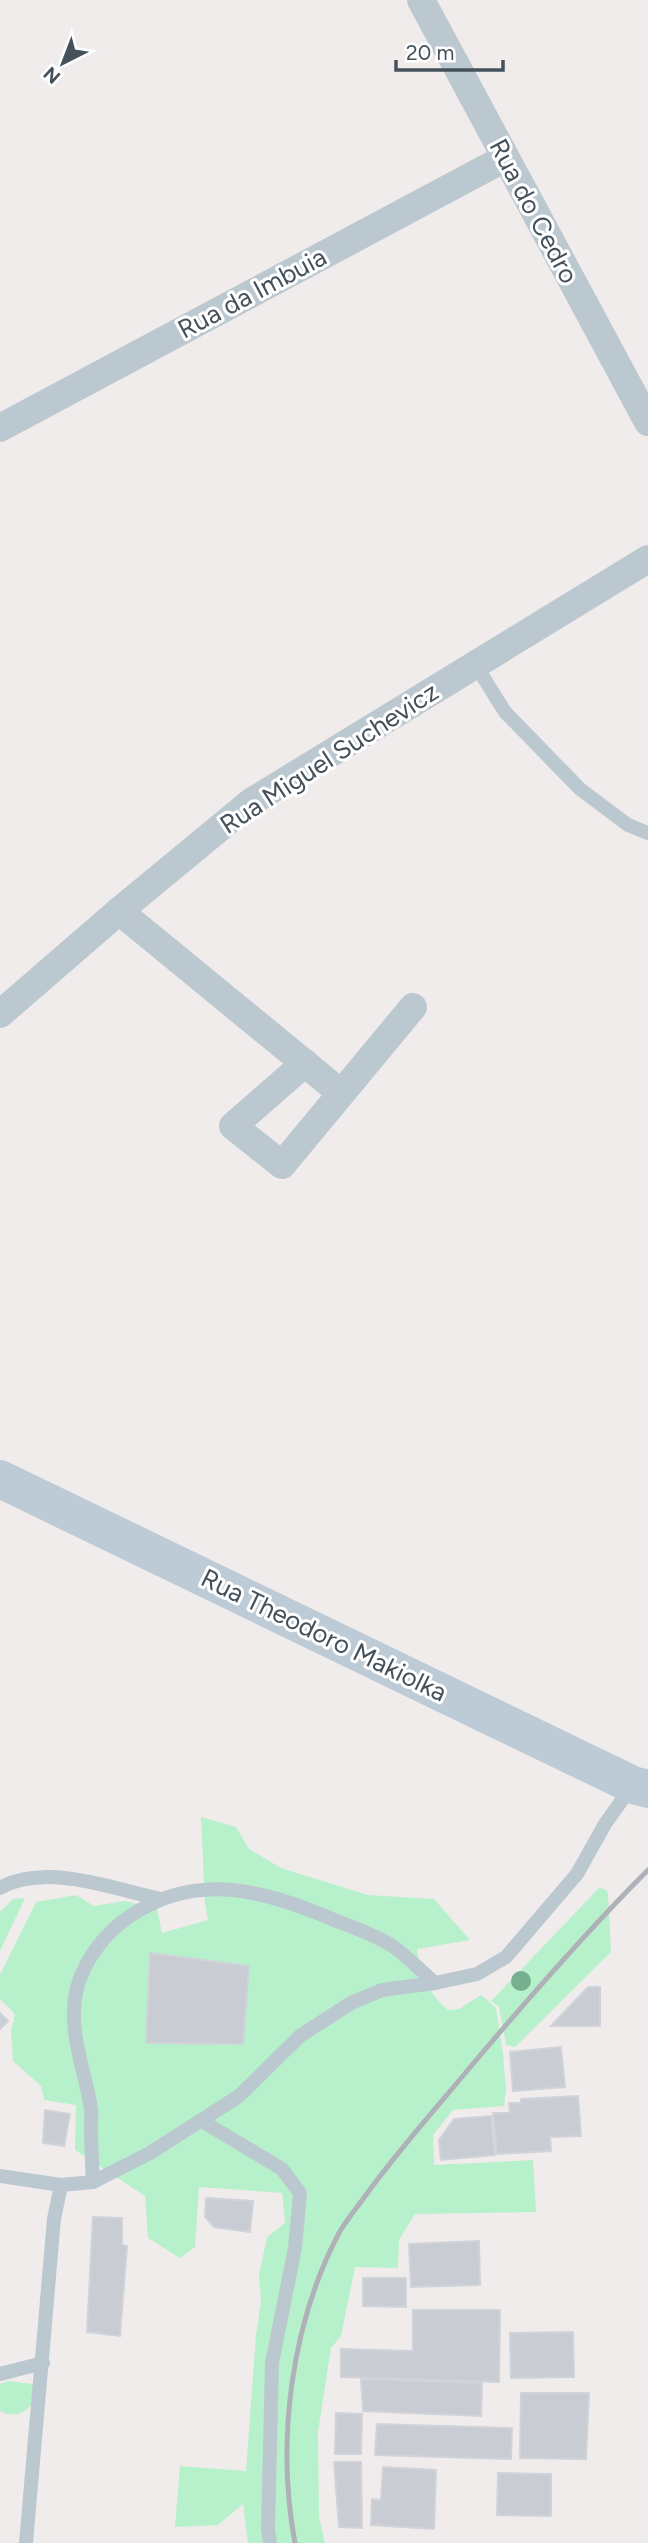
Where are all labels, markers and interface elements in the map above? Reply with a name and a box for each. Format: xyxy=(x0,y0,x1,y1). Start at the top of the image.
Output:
north arrow xyxy=(28,28,98,98)
scale bar xyxy=(396,28,503,72)
text: 20 m xyxy=(406,40,454,65)
text: N xyxy=(39,62,65,89)
street label: Rua do Cedro xyxy=(482,133,586,289)
street label: Rua da Imbuia xyxy=(172,240,332,346)
street label: Rua Miguel Suchevicz xyxy=(214,675,444,841)
street label: Rua Theodoro Makiolka xyxy=(196,1562,452,1708)

